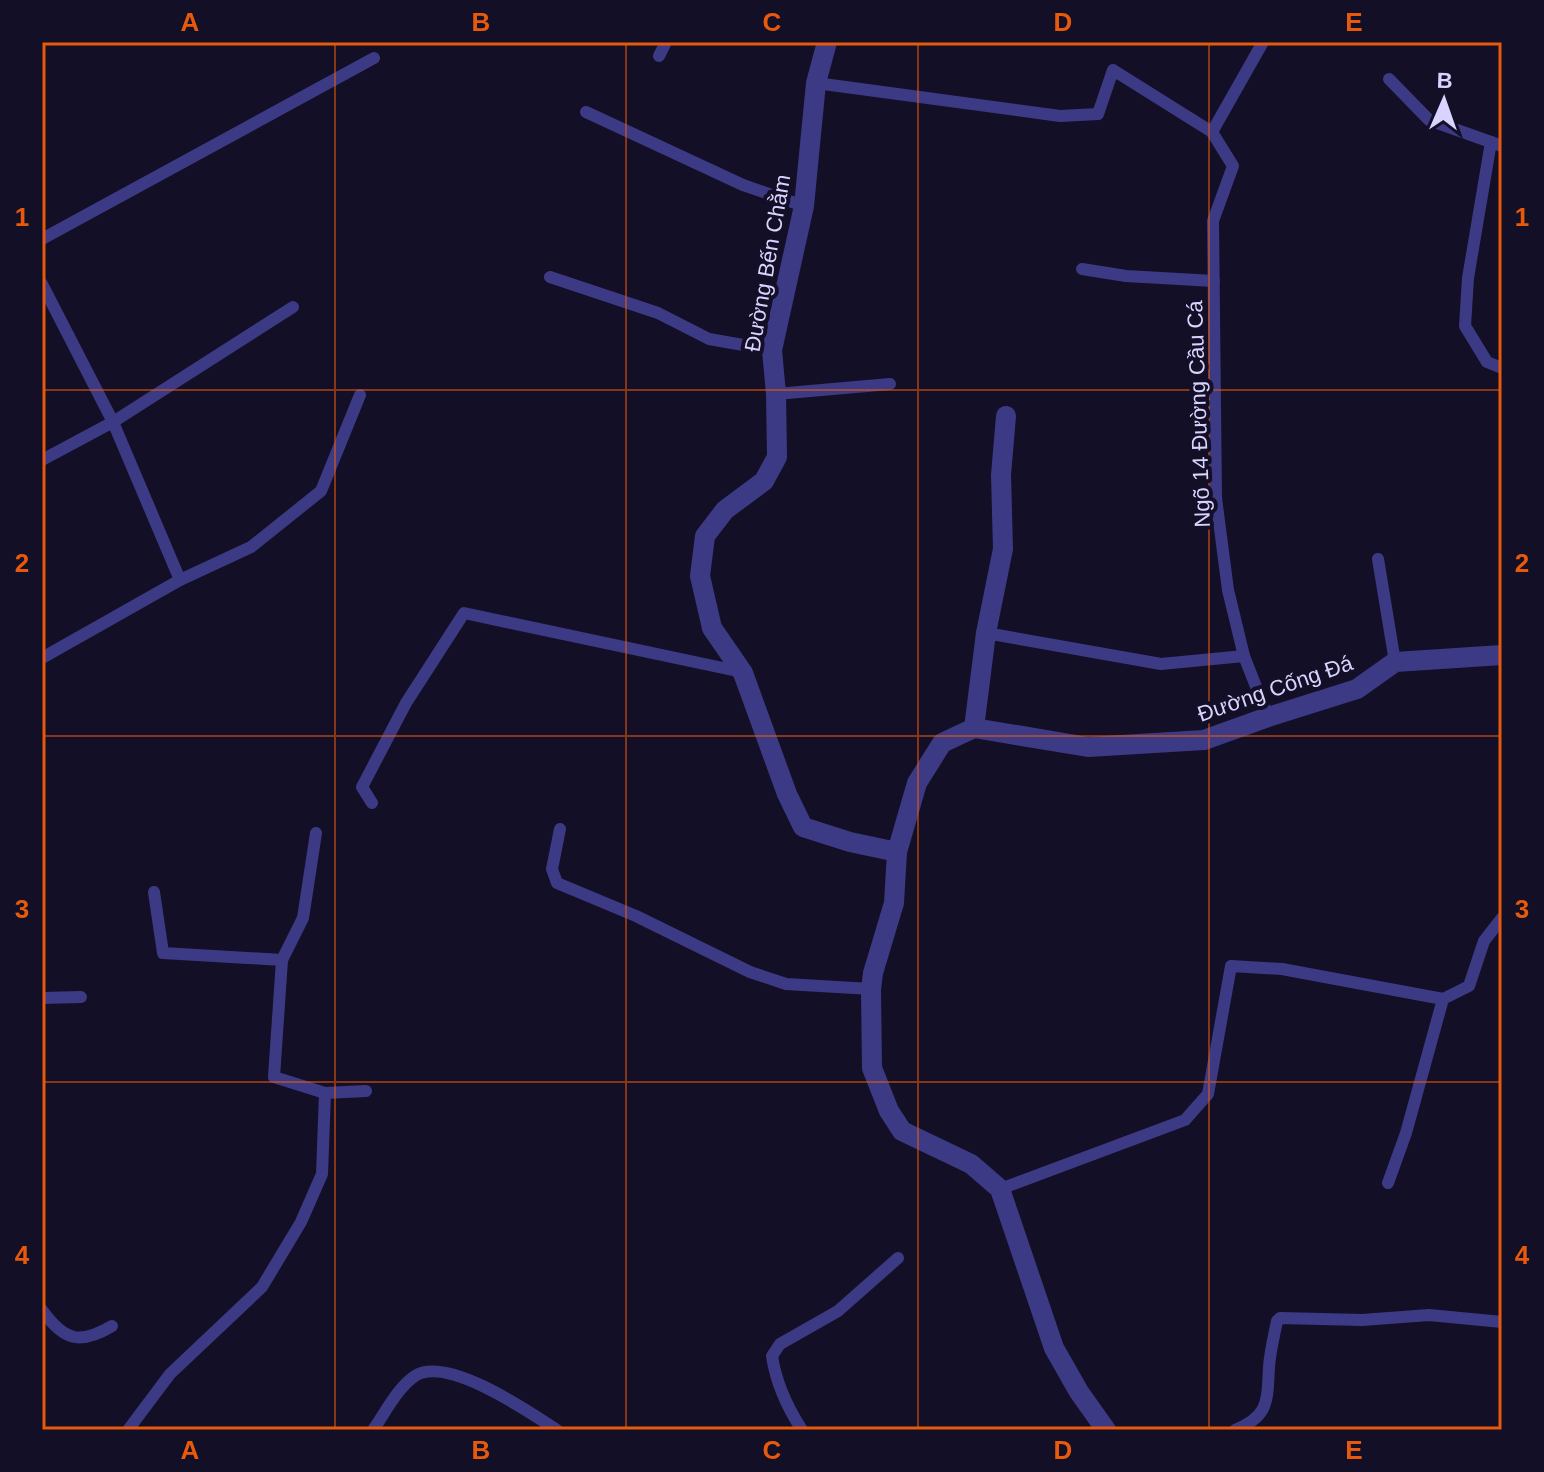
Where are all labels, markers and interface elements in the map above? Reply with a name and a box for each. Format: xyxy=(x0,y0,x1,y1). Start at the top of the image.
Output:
text: A xyxy=(181,7,200,37)
text: B xyxy=(472,7,490,37)
text: C xyxy=(763,7,782,37)
text: D xyxy=(1054,7,1072,37)
text: E xyxy=(1345,7,1363,37)
north arrow xyxy=(1404,60,1484,140)
text: B xyxy=(1436,68,1453,93)
street label: Đường Bến Chằm xyxy=(740,172,795,354)
text: 1 xyxy=(15,202,29,232)
text: 1 xyxy=(1515,202,1529,232)
street label: Ngõ 14 Đường Cầu Cá xyxy=(1182,299,1215,528)
text: 2 xyxy=(15,548,29,578)
text: 2 xyxy=(1515,548,1529,578)
street label: Đường Cống Đá xyxy=(1194,650,1357,727)
text: 3 xyxy=(15,894,29,924)
text: 3 xyxy=(1515,894,1529,924)
text: 4 xyxy=(15,1240,30,1270)
text: 4 xyxy=(1515,1240,1530,1270)
text: A xyxy=(181,1435,200,1465)
text: B xyxy=(472,1435,490,1465)
text: C xyxy=(763,1435,782,1465)
text: D xyxy=(1054,1435,1072,1465)
text: E xyxy=(1345,1435,1363,1465)

